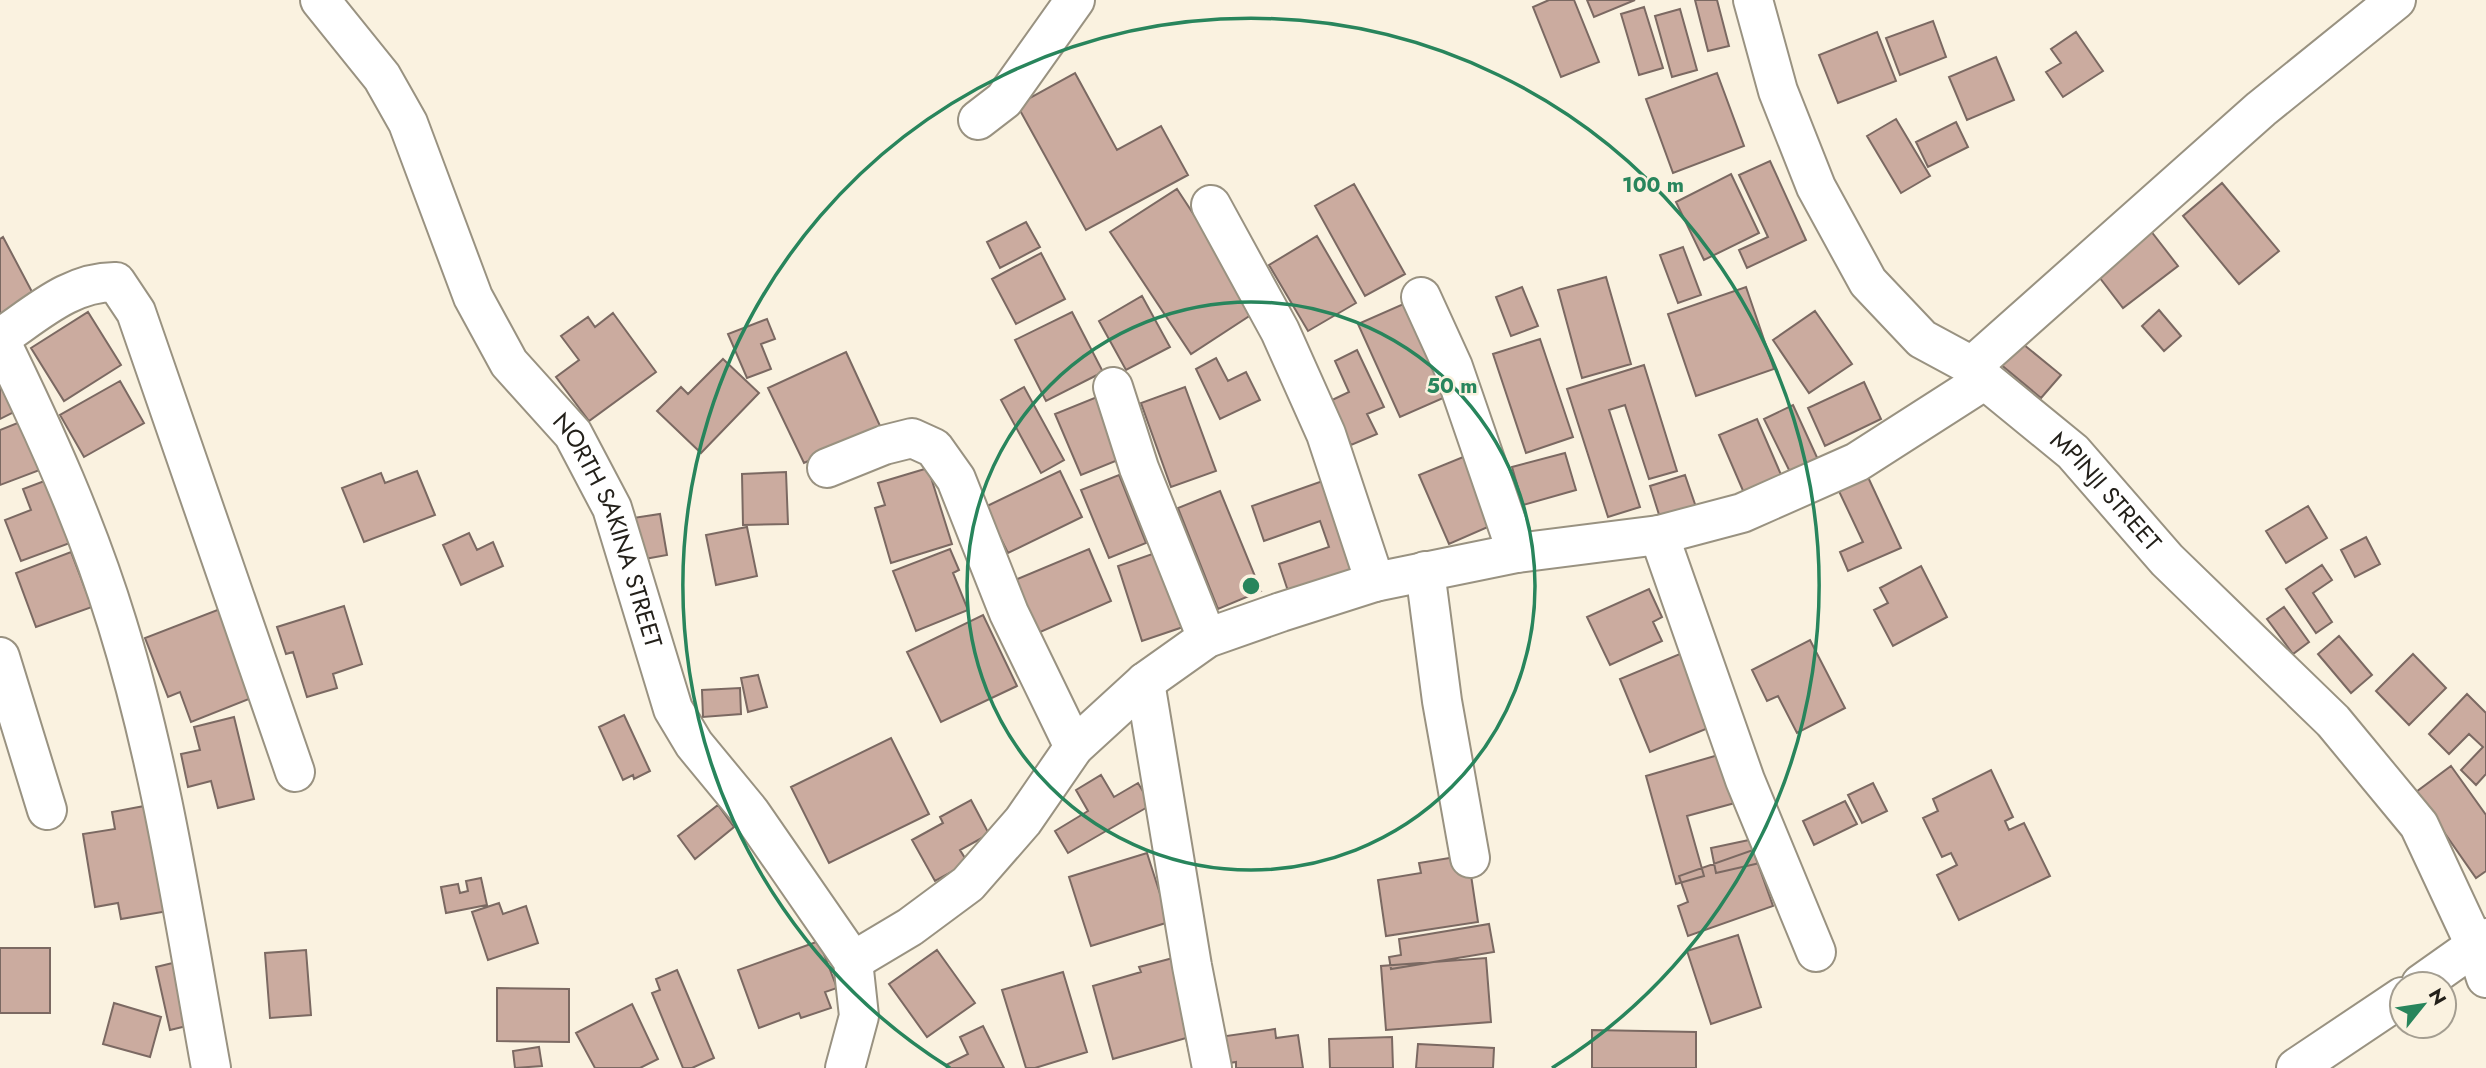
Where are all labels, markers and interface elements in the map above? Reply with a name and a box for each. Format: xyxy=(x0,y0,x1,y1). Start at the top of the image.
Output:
text: 100 m xyxy=(1622,170,1684,200)
text: 50 m xyxy=(1427,371,1477,401)
street label: NORTH SAKINA STREET xyxy=(545,405,671,652)
street label: MPINJI STREET xyxy=(2043,422,2170,559)
centre of rings xyxy=(1239,574,1263,598)
north arrow xyxy=(2388,970,2458,1040)
text: N xyxy=(2422,983,2453,1010)

